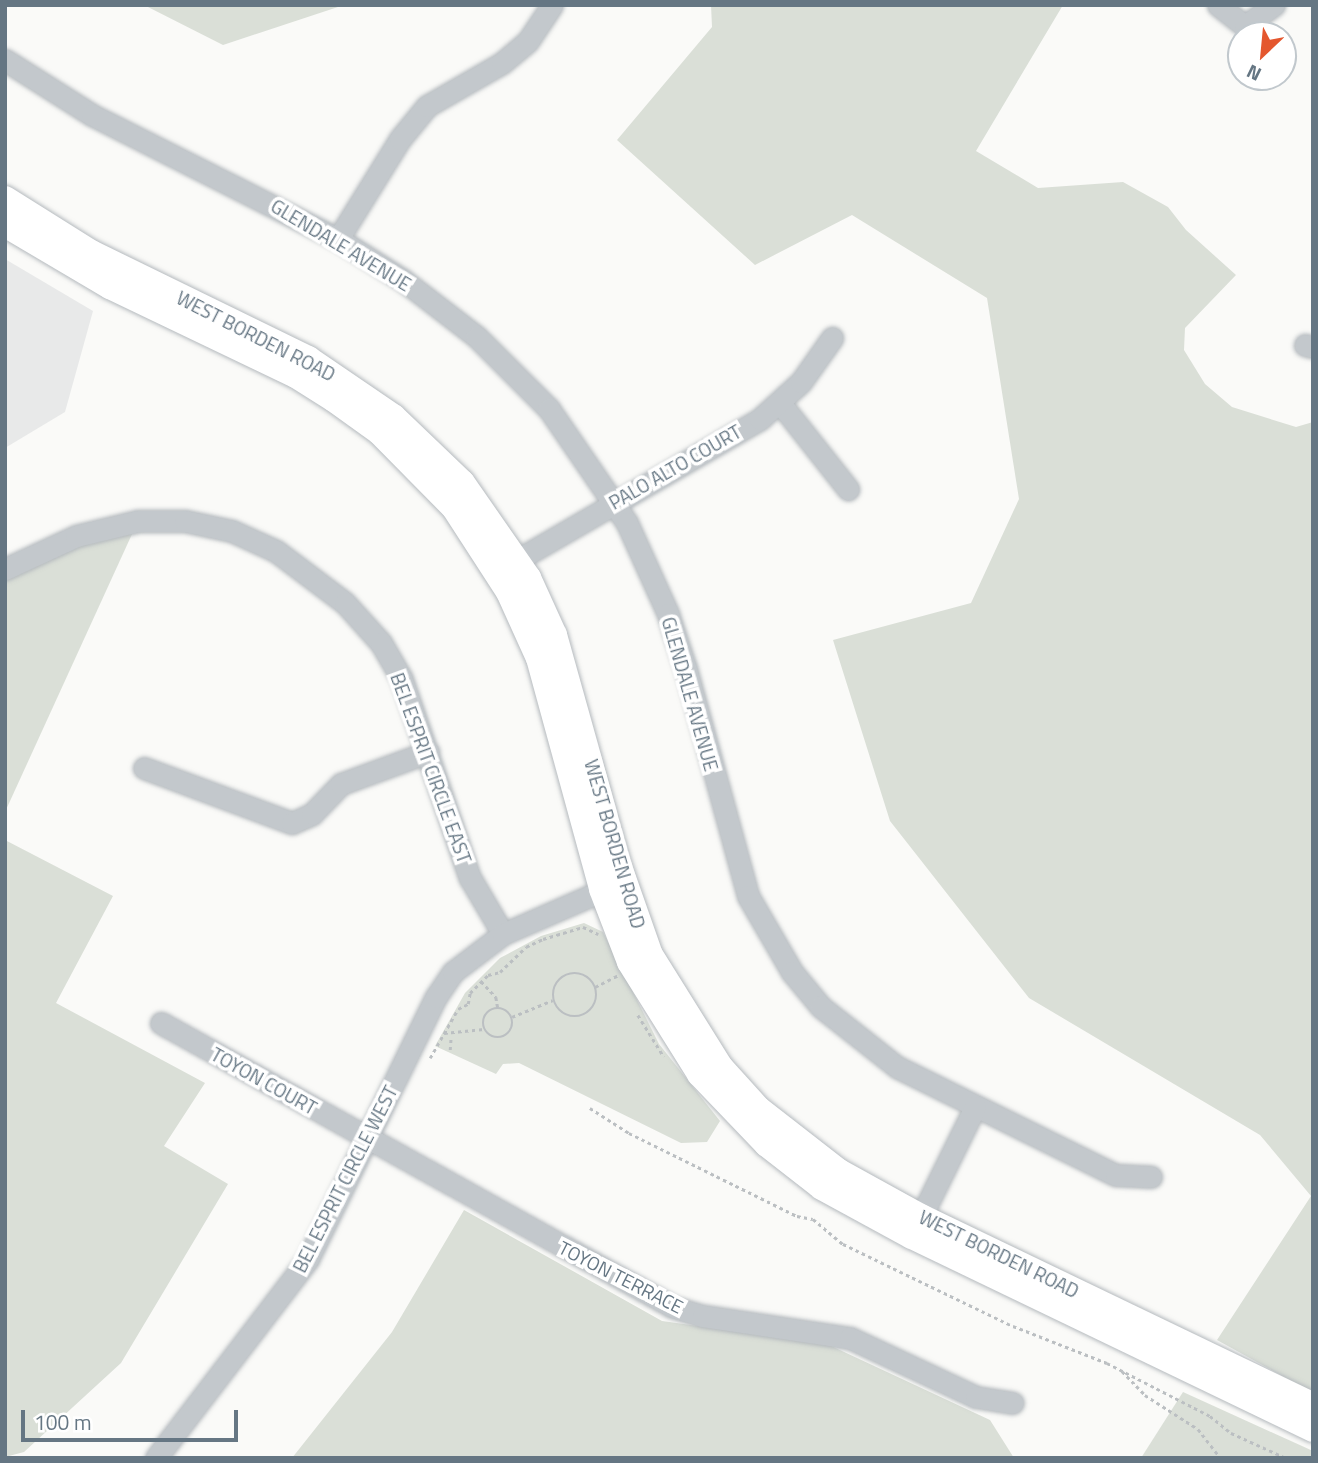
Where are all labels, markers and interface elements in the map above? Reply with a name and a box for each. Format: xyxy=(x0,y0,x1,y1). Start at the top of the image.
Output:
north arrow xyxy=(1227,21,1297,91)
text: N xyxy=(1241,58,1266,89)
street label: GLENDALE AVENUE xyxy=(267,194,415,296)
street label: WEST BORDEN ROAD xyxy=(173,286,339,386)
street label: PALO ALTO COURT xyxy=(605,420,745,514)
street label: GLENDALE AVENUE xyxy=(657,614,723,774)
street label: BEL ESPRIT CIRCLE EAST xyxy=(386,670,476,866)
street label: WEST BORDEN ROAD xyxy=(580,757,650,931)
street label: TOYON COURT xyxy=(207,1043,321,1119)
street label: BEL ESPRIT CIRCLE WEST xyxy=(288,1082,402,1276)
street label: WEST BORDEN ROAD xyxy=(915,1205,1083,1303)
street label: TOYON TERRACE xyxy=(555,1236,687,1318)
scale bar xyxy=(24,1396,242,1440)
text: 100 m xyxy=(34,1406,91,1438)

